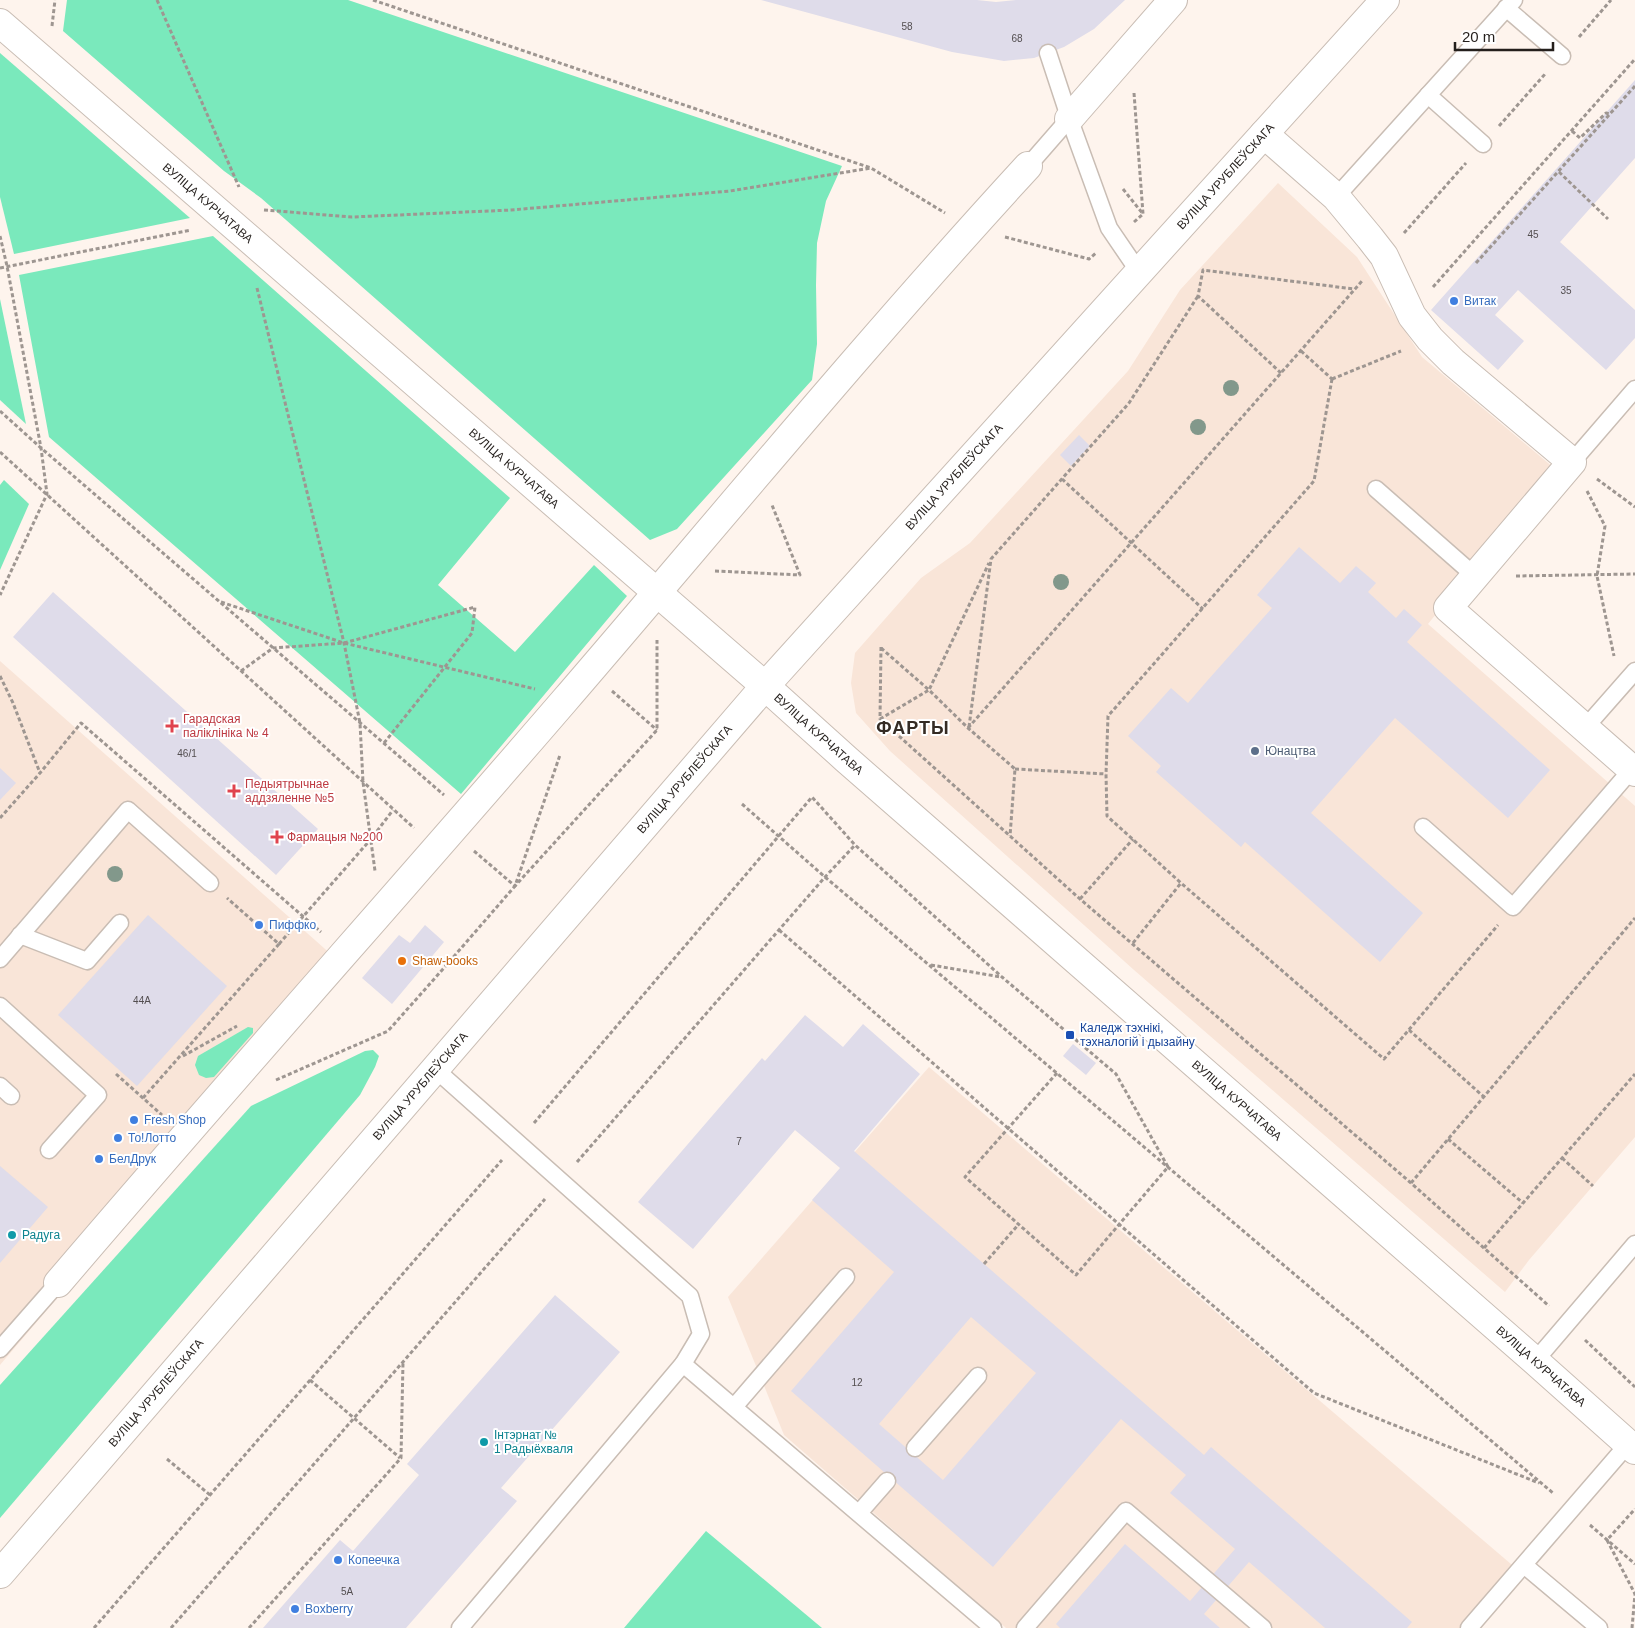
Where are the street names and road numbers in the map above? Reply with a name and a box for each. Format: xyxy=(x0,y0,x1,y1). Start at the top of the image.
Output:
street label: ВУЛІЦА УРУБЛЕЎСКАГА xyxy=(1174,120,1277,232)
street label: ВУЛІЦА КУРЧАТАВА xyxy=(160,160,256,246)
street label: ВУЛІЦА УРУБЛЕЎСКАГА xyxy=(903,421,1006,533)
street label: ВУЛІЦА КУРЧАТАВА xyxy=(466,425,562,511)
street label: ВУЛІЦА КУРЧАТАВА xyxy=(771,691,866,778)
street label: ВУЛІЦА УРУБЛЕЎСКАГА xyxy=(634,722,735,836)
street label: ВУЛІЦА УРУБЛЕЎСКАГА xyxy=(370,1029,471,1143)
street label: ВУЛІЦА КУРЧАТАВА xyxy=(1189,1057,1285,1143)
street label: ВУЛІЦА КУРЧАТАВА xyxy=(1493,1323,1588,1410)
street label: ВУЛІЦА УРУБЛЕЎСКАГА xyxy=(106,1336,206,1450)

